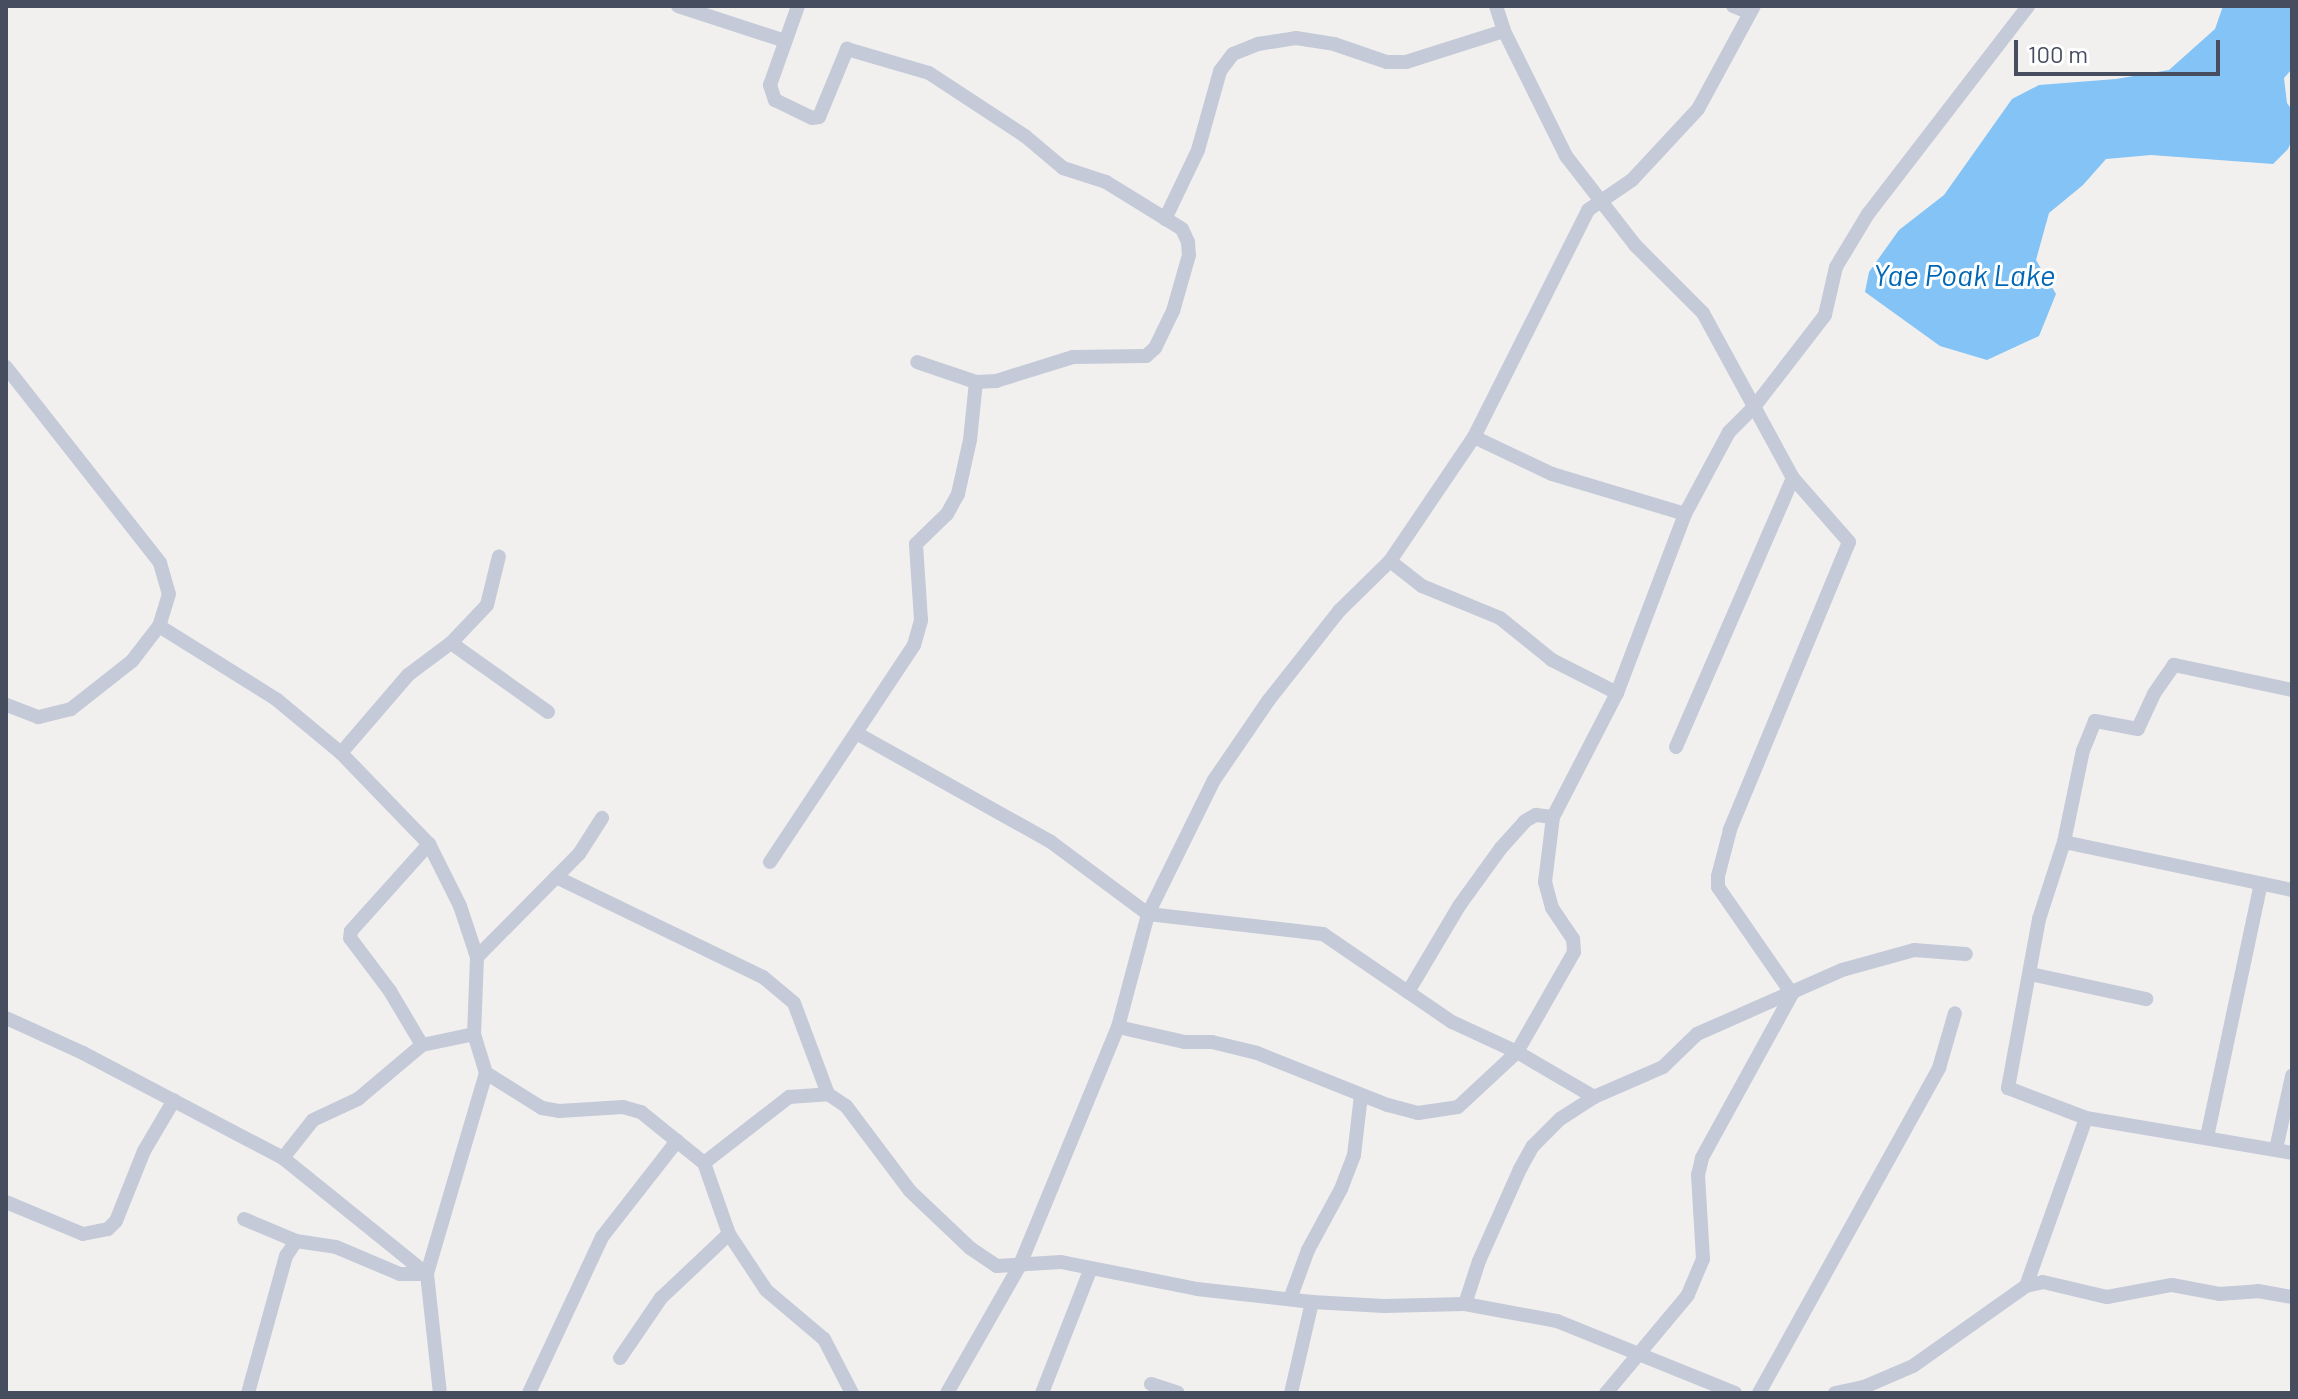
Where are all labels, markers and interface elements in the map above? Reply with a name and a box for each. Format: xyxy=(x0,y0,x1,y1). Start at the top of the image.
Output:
scale bar xyxy=(2018,24,2224,74)
text: 100 m xyxy=(2028,39,2088,68)
water label: Yae Poak Lake xyxy=(1873,256,2055,292)

